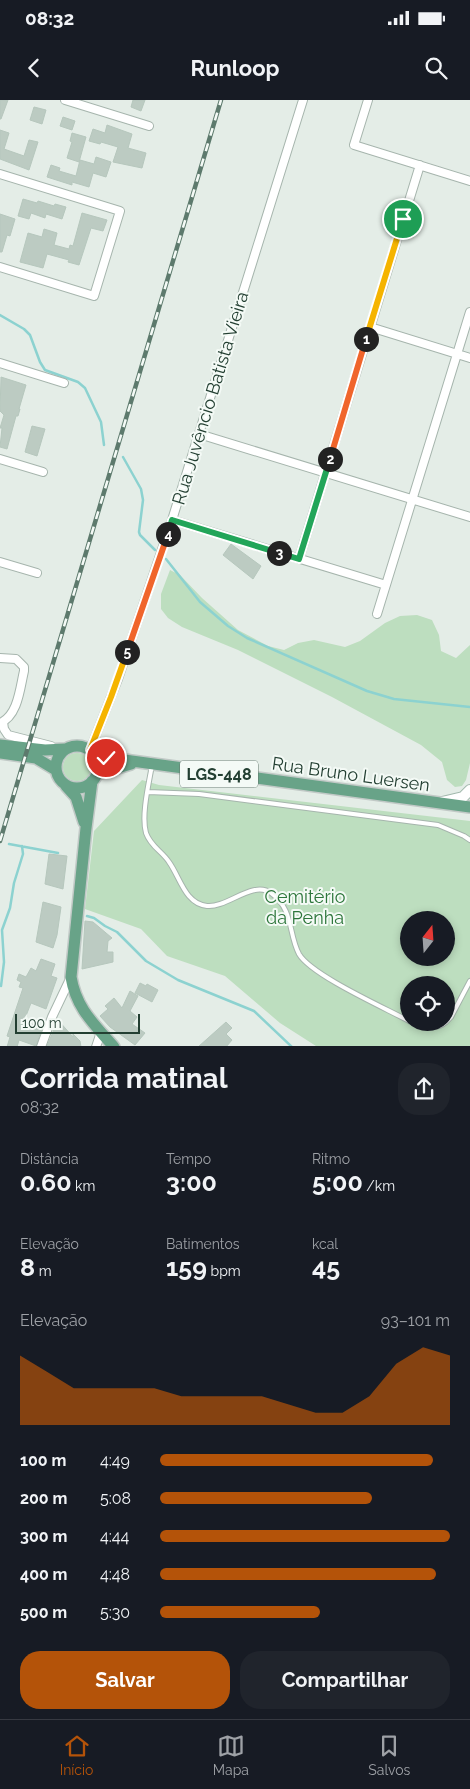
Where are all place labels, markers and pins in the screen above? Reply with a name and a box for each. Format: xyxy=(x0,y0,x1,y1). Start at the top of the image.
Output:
pin xyxy=(382,198,424,240)
pin: 1 xyxy=(354,326,378,352)
pin: 2 xyxy=(318,446,342,472)
pin: 4 xyxy=(156,522,180,546)
pin: 3 xyxy=(266,540,292,566)
pin: 5 xyxy=(114,640,140,664)
pin xyxy=(85,737,127,779)

